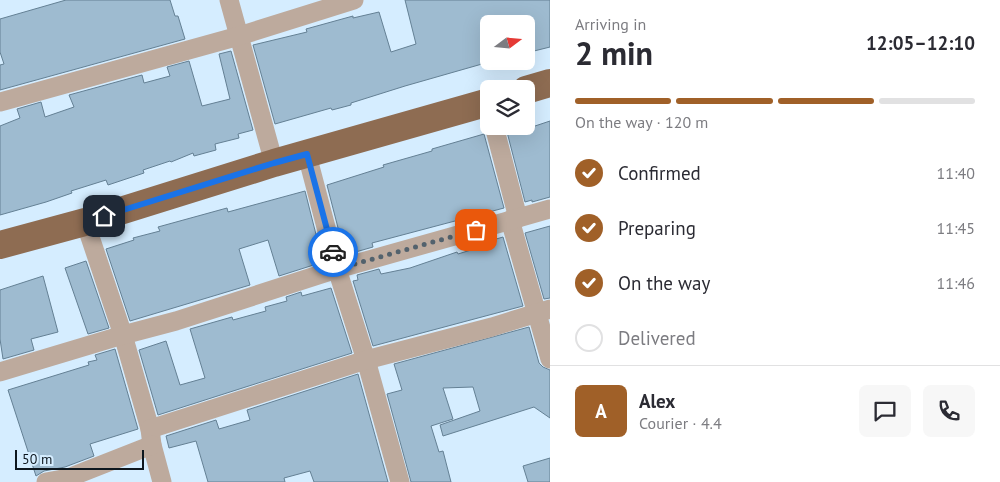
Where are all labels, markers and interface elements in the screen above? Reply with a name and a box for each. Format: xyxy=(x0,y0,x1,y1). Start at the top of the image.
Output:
text: Arriving in xyxy=(575,14,646,34)
north arrow xyxy=(480,15,535,70)
map controls xyxy=(480,15,535,135)
text: 12:05–12:10 xyxy=(866,31,975,55)
text: 2 min xyxy=(575,32,653,74)
button: layers xyxy=(480,80,535,135)
text: On the way · 120 m xyxy=(575,112,708,132)
icon: check xyxy=(575,159,603,187)
text: Confirmed xyxy=(618,161,701,185)
text: 11:40 xyxy=(937,163,975,183)
pin xyxy=(83,195,125,237)
icon: home xyxy=(90,202,118,230)
pin xyxy=(455,209,497,251)
icon: check xyxy=(575,214,603,242)
icon: bag xyxy=(462,216,490,244)
text: Preparing xyxy=(618,216,696,240)
text: 11:45 xyxy=(937,218,975,238)
courier xyxy=(308,227,358,277)
icon: car xyxy=(319,238,347,266)
icon: check xyxy=(575,269,603,297)
text: On the way xyxy=(618,271,710,295)
text: 11:46 xyxy=(937,273,975,293)
text: Delivered xyxy=(618,326,696,350)
button: chat xyxy=(859,385,911,437)
button: phone xyxy=(923,385,975,437)
text: Alex xyxy=(639,389,675,413)
text: A xyxy=(595,399,607,423)
text: Courier · 4.4 xyxy=(639,413,722,433)
scale bar xyxy=(15,447,144,470)
text: 50 m xyxy=(22,450,52,468)

